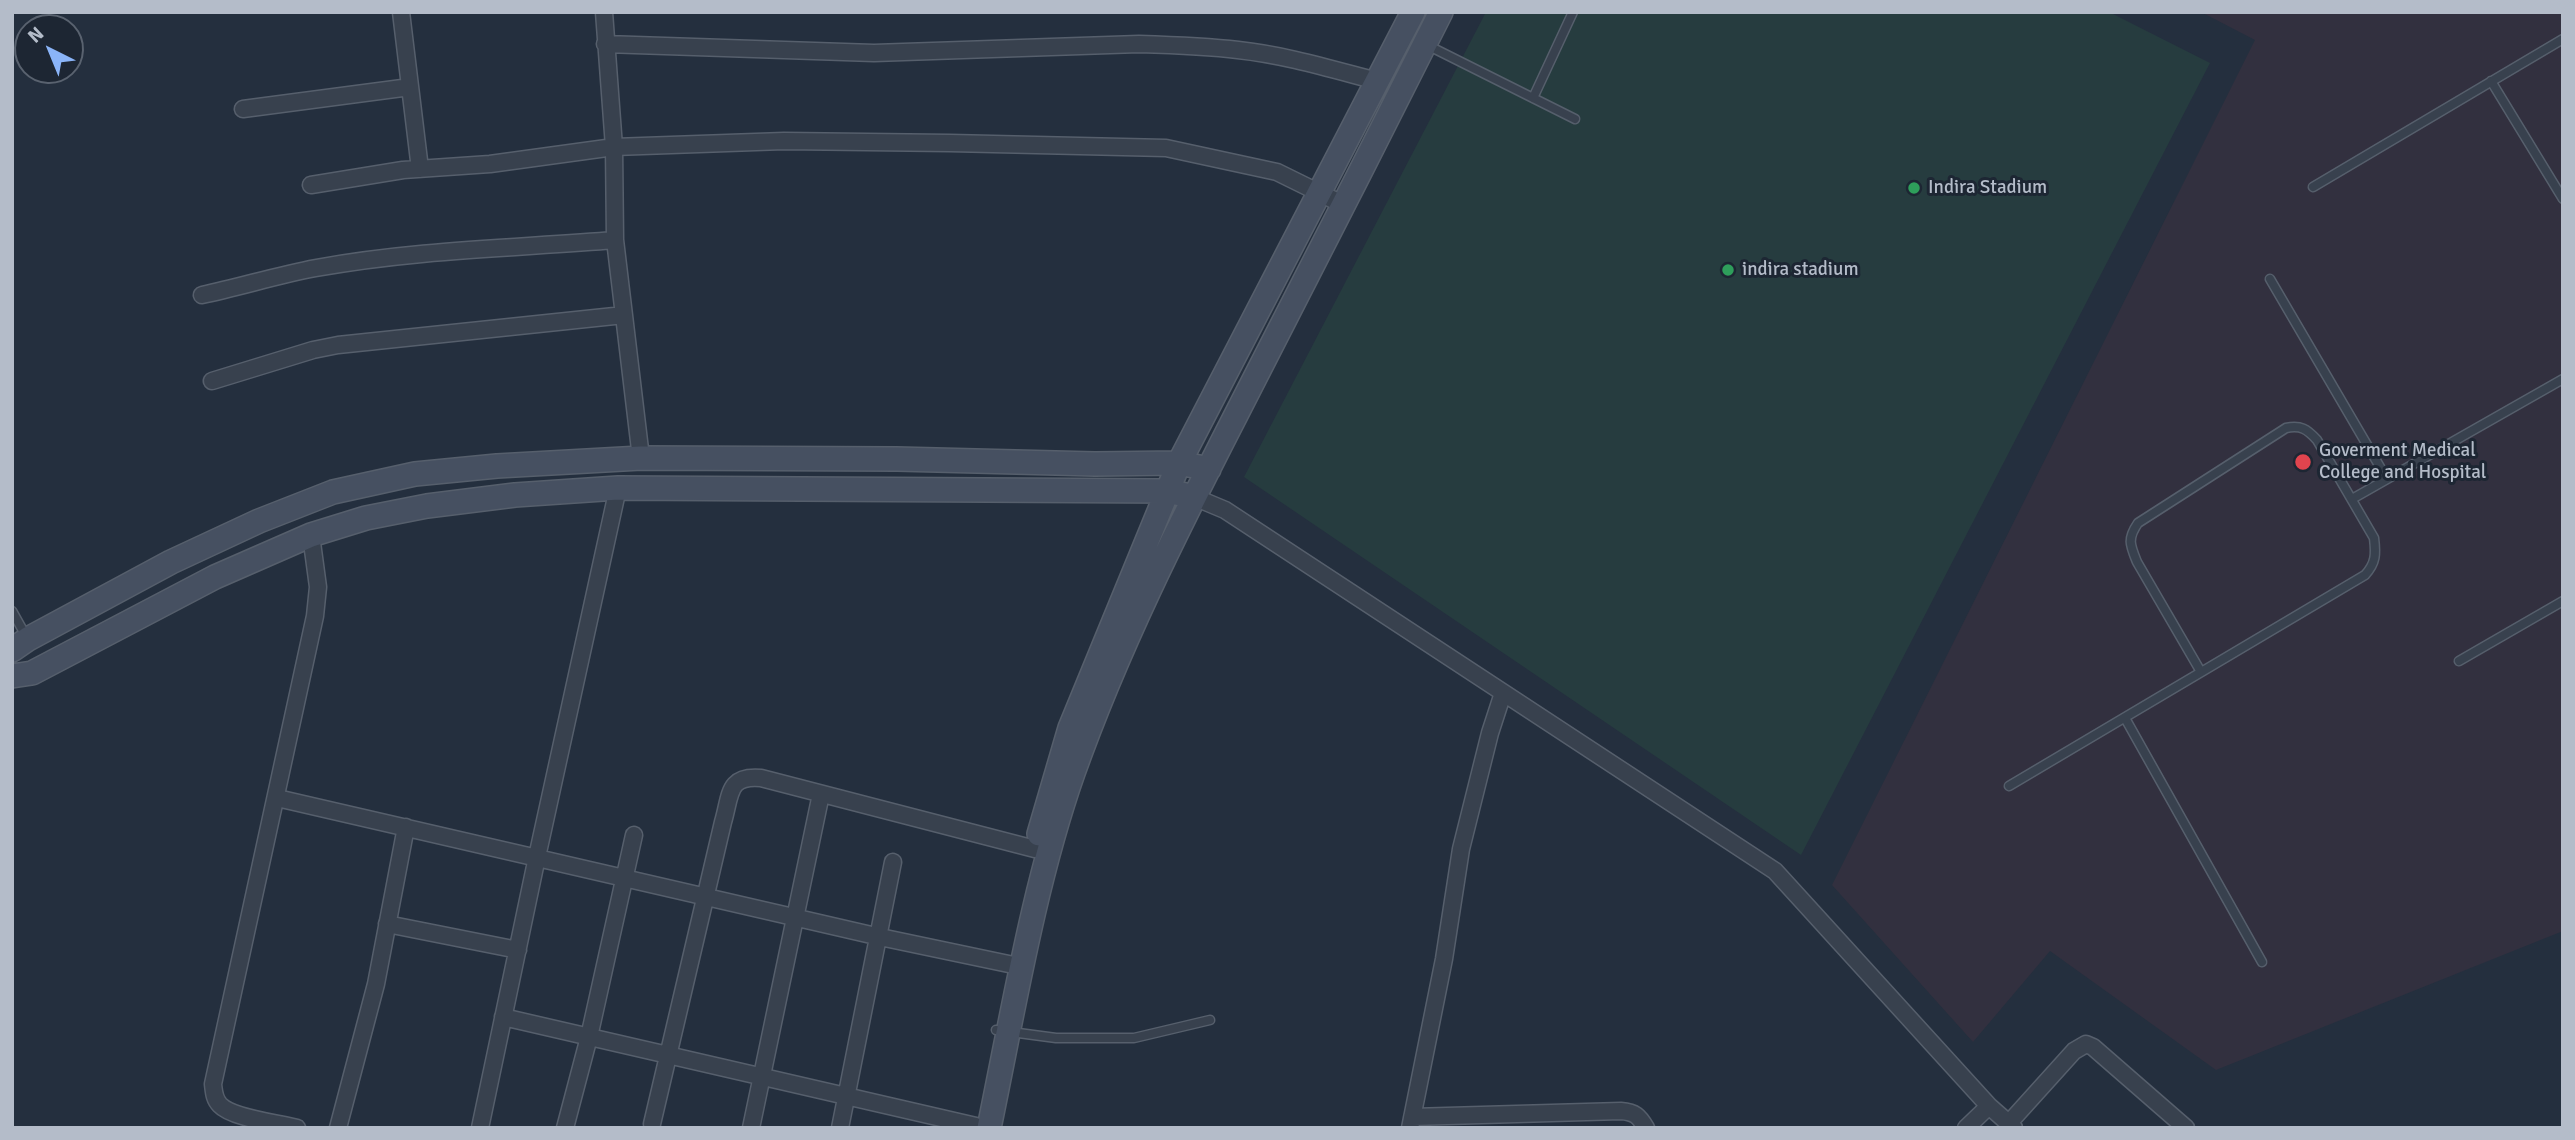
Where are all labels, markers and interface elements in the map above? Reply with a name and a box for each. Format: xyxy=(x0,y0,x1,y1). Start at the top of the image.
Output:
north arrow xyxy=(14,14,84,84)
text: N xyxy=(23,22,49,48)
place label: Indira Stadium xyxy=(1928,177,2047,199)
marker: Indira Stadium xyxy=(1906,180,1922,196)
place label: indira stadium xyxy=(1742,259,1859,281)
marker: indira stadium xyxy=(1720,262,1736,278)
place label: Goverment Medical College and Hospital xyxy=(2319,440,2486,484)
marker: Goverment Medical College and Hospital xyxy=(2293,452,2313,472)

